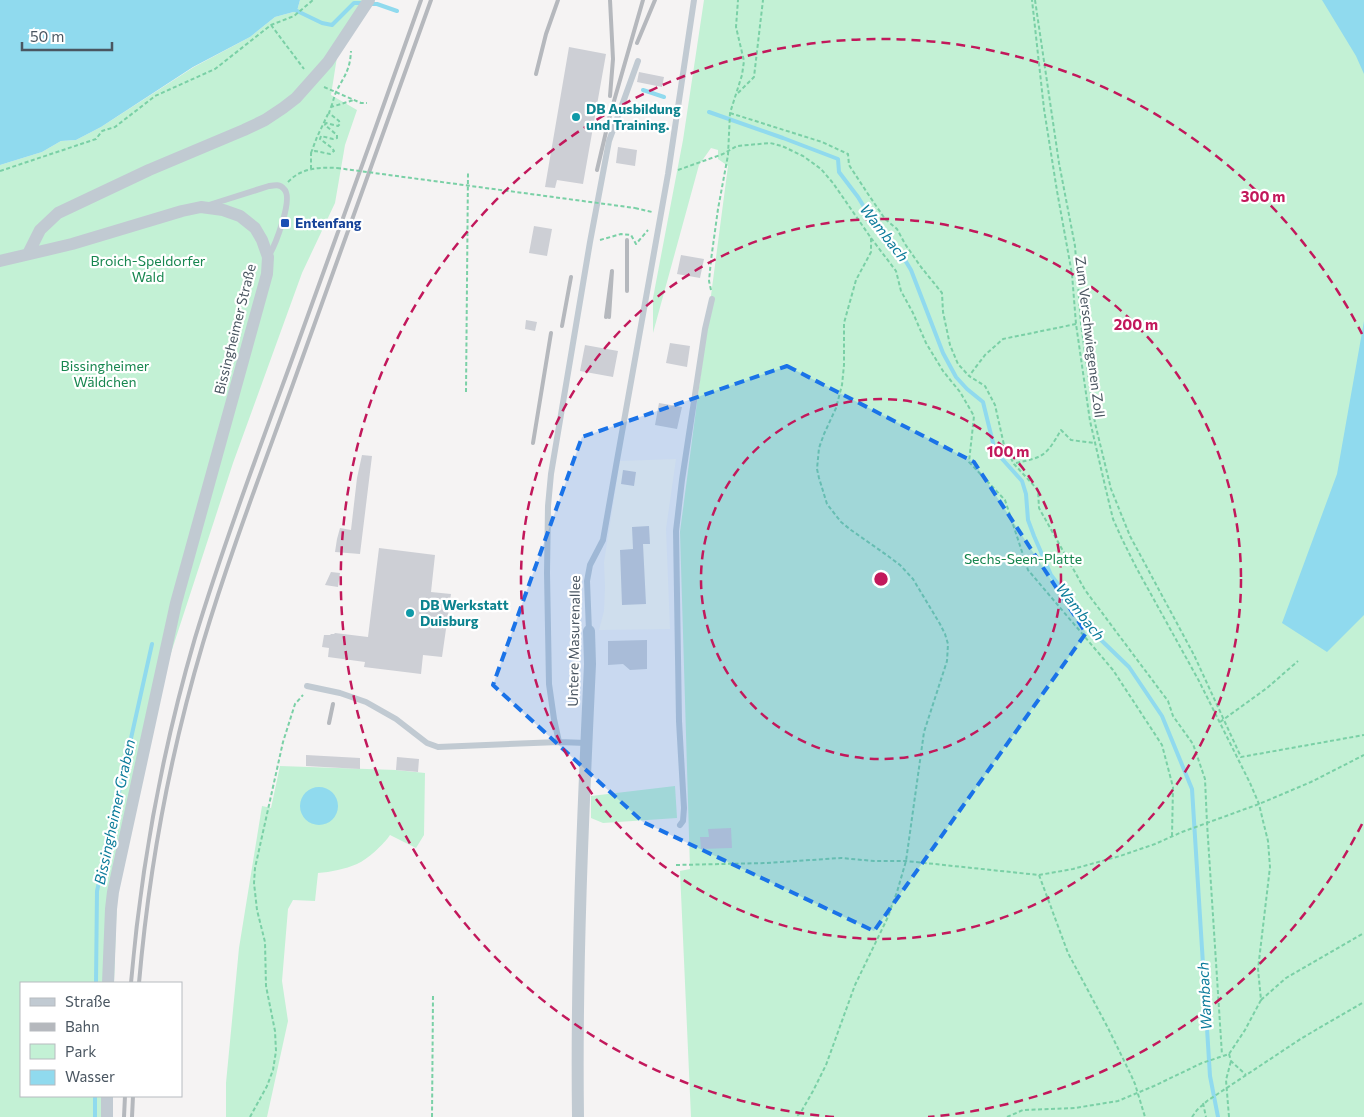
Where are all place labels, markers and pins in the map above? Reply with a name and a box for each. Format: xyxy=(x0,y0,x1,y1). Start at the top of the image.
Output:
place label: DB Ausbildung und Training. xyxy=(586,100,681,133)
marker: DB Ausbildung und Training. xyxy=(570,111,582,123)
place label: Entenfang xyxy=(295,214,362,231)
marker: Entenfang xyxy=(279,217,291,229)
centre of rings xyxy=(872,570,890,588)
place label: DB Werkstatt Duisburg xyxy=(420,596,509,629)
marker: DB Werkstatt Duisburg xyxy=(404,607,416,619)

